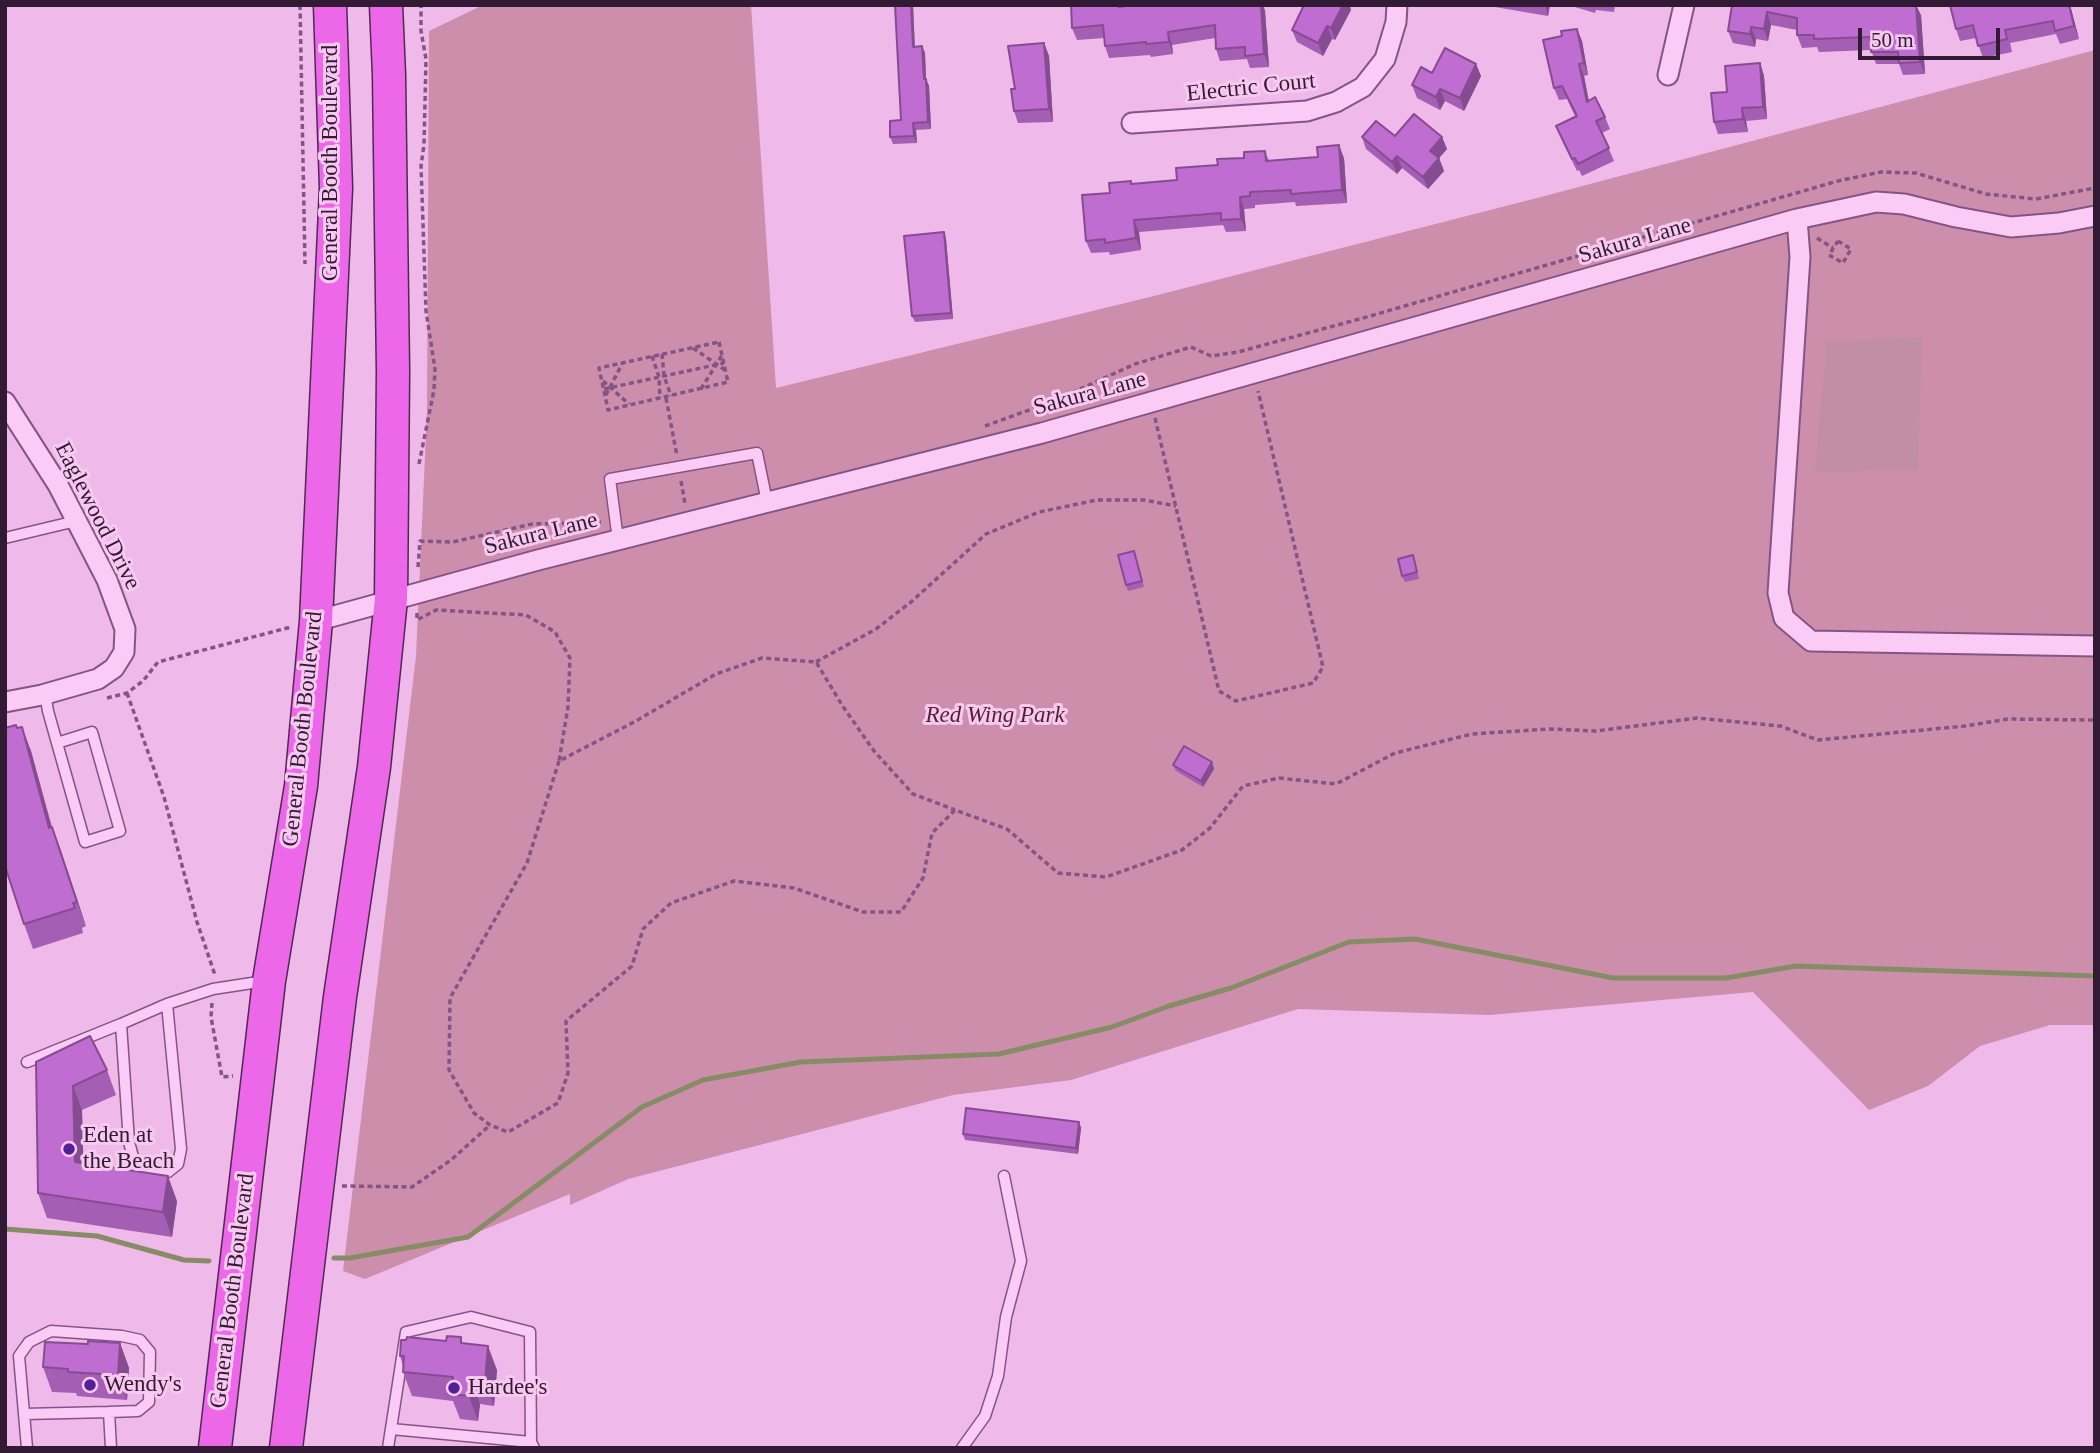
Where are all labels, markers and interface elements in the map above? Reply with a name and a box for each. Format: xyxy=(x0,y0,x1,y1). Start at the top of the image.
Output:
scale bar xyxy=(1862,14,2004,58)
text: 50 m xyxy=(1871,28,1914,52)
street label: General Booth Boulevard xyxy=(317,45,345,281)
street label: Electric Court xyxy=(1185,67,1317,109)
street label: Sakura Lane xyxy=(1576,212,1694,270)
street label: Sakura Lane xyxy=(1031,366,1149,422)
street label: Eaglewood Drive xyxy=(48,438,146,594)
street label: Sakura Lane xyxy=(482,507,600,561)
street label: General Booth Boulevard xyxy=(277,610,329,848)
park label: Red Wing Park xyxy=(925,702,1065,730)
place label: Eden at the Beach xyxy=(83,1122,174,1176)
marker: Eden at the Beach xyxy=(61,1141,77,1157)
street label: General Booth Boulevard xyxy=(205,1172,261,1410)
place label: Wendy's xyxy=(104,1371,182,1399)
place label: Hardee's xyxy=(468,1374,547,1402)
marker: Wendy's xyxy=(82,1377,98,1393)
marker: Hardee's xyxy=(446,1380,462,1396)

